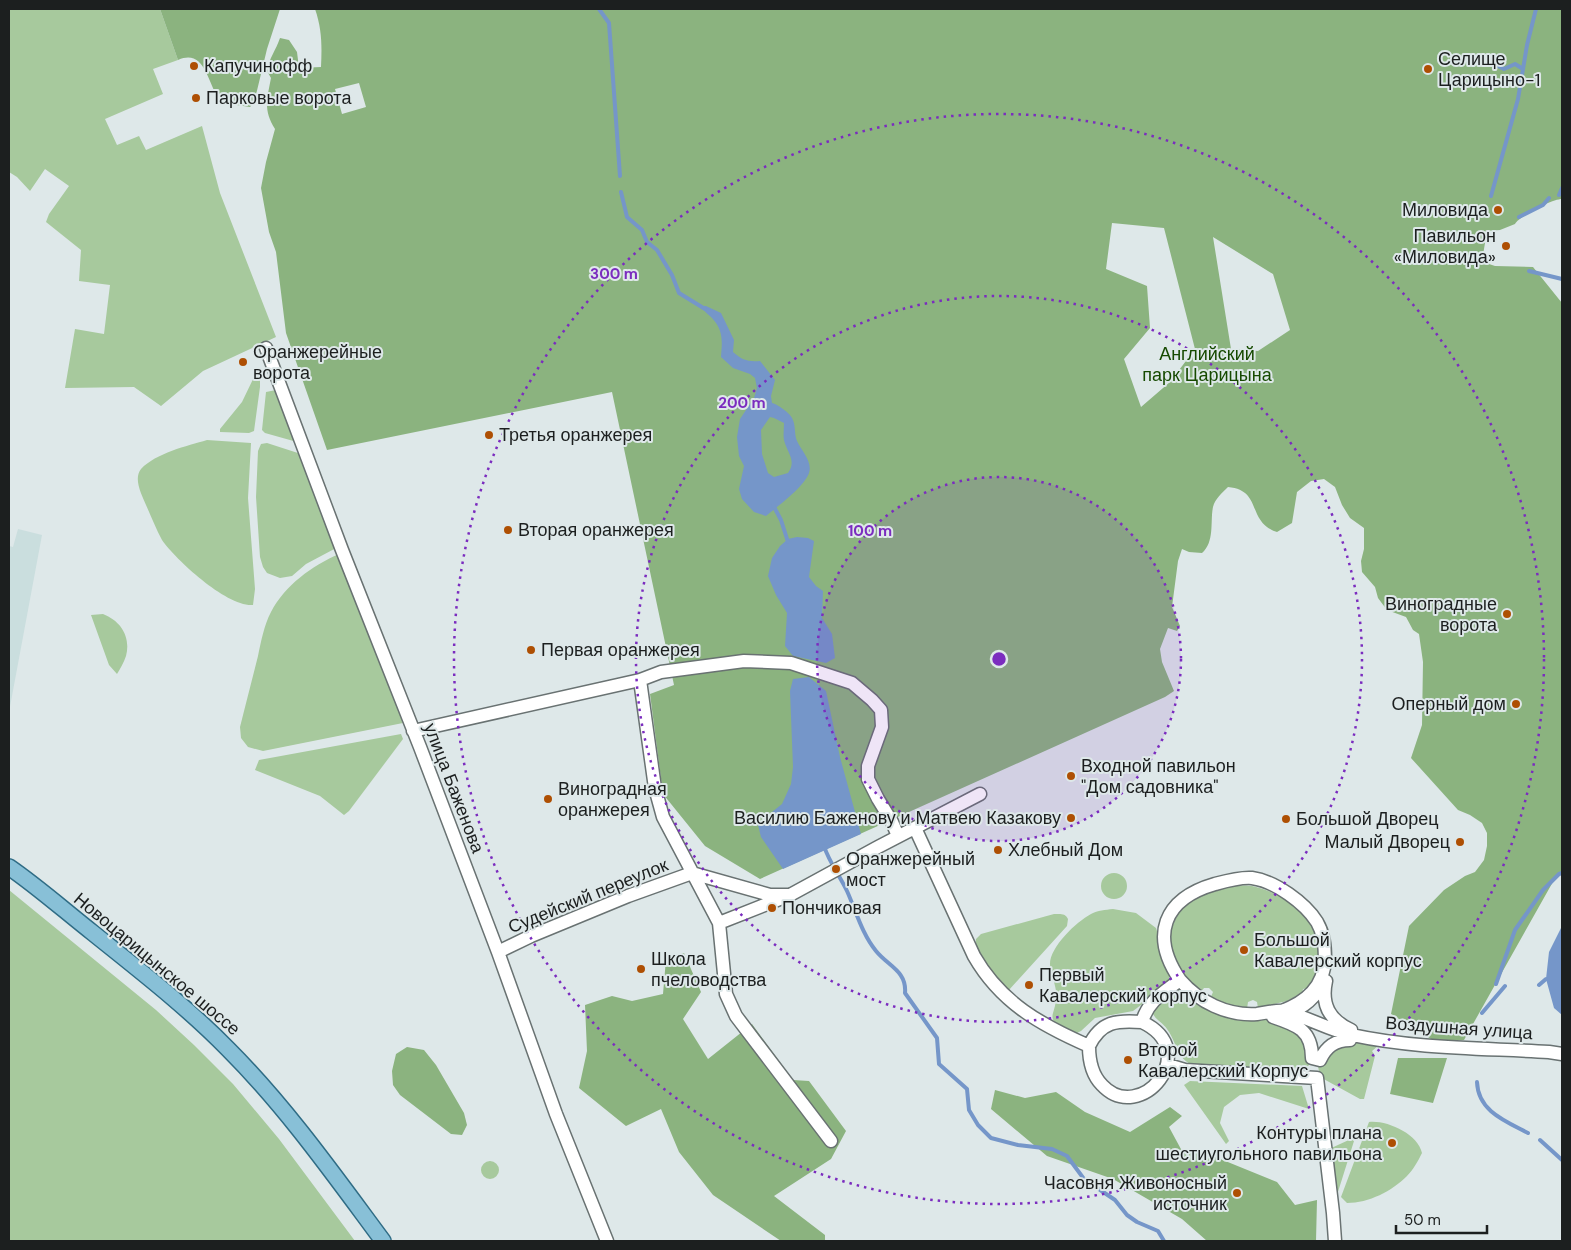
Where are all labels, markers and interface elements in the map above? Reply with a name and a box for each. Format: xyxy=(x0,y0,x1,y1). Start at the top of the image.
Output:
place label: Селище Царицыно-1 xyxy=(1438,47,1540,92)
place label: Капучинофф xyxy=(204,54,312,78)
marker: Капучинофф xyxy=(188,60,200,72)
marker: Селище Царицыно-1 xyxy=(1422,63,1434,75)
place label: Парковые ворота xyxy=(206,86,352,110)
marker: Парковые ворота xyxy=(190,92,202,104)
place label: Миловида xyxy=(1402,198,1489,222)
marker: Миловида xyxy=(1492,204,1504,216)
place label: Павильон «Миловида» xyxy=(1394,224,1496,269)
marker: Павильон «Миловида» xyxy=(1500,240,1512,252)
text: 300 m xyxy=(590,264,638,284)
place label: Оранжерейные ворота xyxy=(253,340,382,385)
park label: Английский парк Царицына xyxy=(1142,342,1273,387)
marker: Оранжерейные ворота xyxy=(237,356,249,368)
text: 200 m xyxy=(718,393,766,413)
place label: Третья оранжерея xyxy=(499,423,652,447)
marker: Третья оранжерея xyxy=(483,429,495,441)
place label: Вторая оранжерея xyxy=(518,518,674,542)
text: 100 m xyxy=(848,521,892,541)
marker: Вторая оранжерея xyxy=(502,524,514,536)
place label: Виноградные ворота xyxy=(1385,592,1498,637)
marker: Виноградные ворота xyxy=(1501,608,1513,620)
place label: Первая оранжерея xyxy=(541,638,700,662)
marker: Первая оранжерея xyxy=(525,644,537,656)
centre of rings xyxy=(990,650,1008,668)
place label: Оперный дом xyxy=(1392,692,1506,716)
marker: Оперный дом xyxy=(1510,698,1522,710)
street label: улица Баженова xyxy=(418,720,490,857)
place label: Входной павильон "Дом садовника" xyxy=(1081,754,1236,799)
marker: Входной павильон "Дом садовника" xyxy=(1065,770,1077,782)
place label: Виноградная оранжерея xyxy=(558,777,667,822)
marker: Виноградная оранжерея xyxy=(542,793,554,805)
place label: Василию Баженову и Матвею Казакову xyxy=(734,806,1061,830)
place label: Большой Дворец xyxy=(1296,807,1439,831)
marker: Василию Баженову и Матвею Казакову xyxy=(1065,812,1077,824)
marker: Большой Дворец xyxy=(1280,813,1292,825)
place label: Малый Дворец xyxy=(1325,830,1450,854)
marker: Малый Дворец xyxy=(1454,836,1466,848)
place label: Хлебный Дом xyxy=(1008,838,1123,862)
marker: Хлебный Дом xyxy=(992,844,1004,856)
place label: Оранжерейный мост xyxy=(846,847,975,892)
street label: Судейский переулок xyxy=(504,853,672,939)
marker: Оранжерейный мост xyxy=(830,863,842,875)
street label: Новоцарицынское шоссе xyxy=(69,887,245,1041)
place label: Пончиковая xyxy=(782,896,882,920)
marker: Пончиковая xyxy=(766,902,778,914)
place label: Большой Кавалерский корпус xyxy=(1254,928,1422,973)
marker: Большой Кавалерский корпус xyxy=(1238,944,1250,956)
place label: Школа пчеловодства xyxy=(651,947,767,992)
marker: Школа пчеловодства xyxy=(635,963,647,975)
place label: Первый Кавалерский корпус xyxy=(1039,963,1207,1008)
marker: Первый Кавалерский корпус xyxy=(1023,979,1035,991)
street label: Воздушная улица xyxy=(1385,1011,1534,1045)
place label: Второй Кавалерский Корпус xyxy=(1138,1038,1308,1083)
marker: Второй Кавалерский Корпус xyxy=(1122,1054,1134,1066)
place label: Контуры плана шестиугольного павильона xyxy=(1155,1121,1383,1166)
marker: Контуры плана шестиугольного павильона xyxy=(1386,1137,1398,1149)
place label: Часовня Живоносный источник xyxy=(1044,1171,1227,1216)
marker: Часовня Живоносный источник xyxy=(1231,1187,1243,1199)
scale bar xyxy=(1396,1202,1487,1234)
text: 50 m xyxy=(1404,1210,1441,1230)

